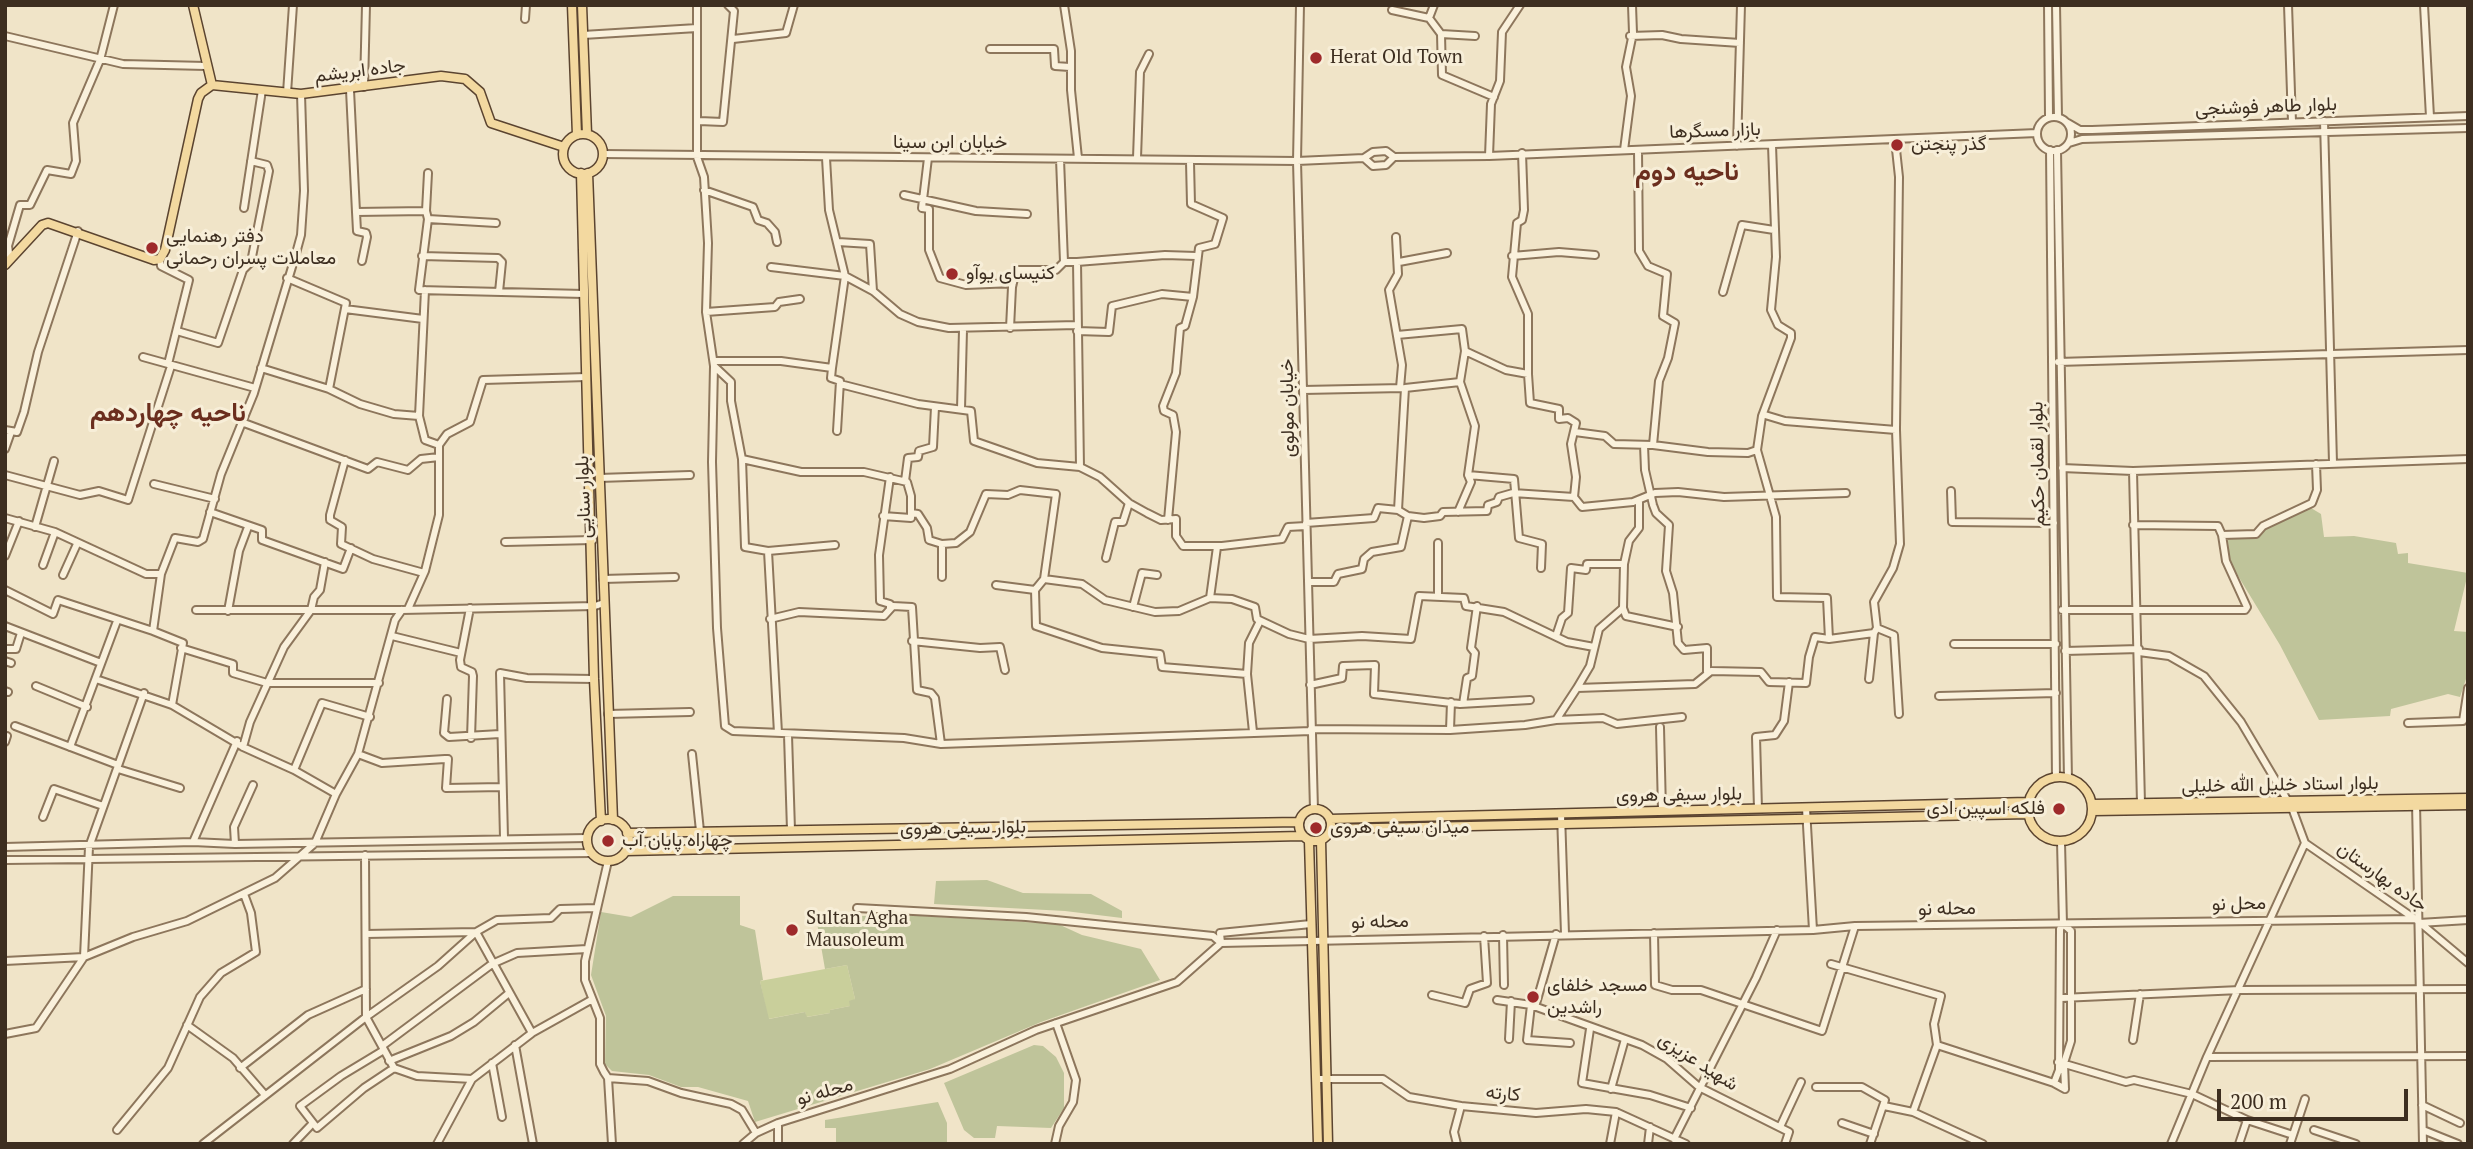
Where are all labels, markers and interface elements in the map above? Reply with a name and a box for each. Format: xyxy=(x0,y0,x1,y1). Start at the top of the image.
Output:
place label: Herat Old Town xyxy=(1330,47,1463,69)
marker: Herat Old Town xyxy=(1308,50,1324,66)
street label: جاده ابریشم xyxy=(313,54,407,88)
street label: بلوار طاهر فوشنجی xyxy=(2195,93,2337,121)
street label: بازار مسگرها xyxy=(1669,118,1761,144)
street label: خیابان ابن سینا xyxy=(893,132,1007,154)
place label: گذر پنجتن xyxy=(1911,134,1986,156)
marker: گذر پنجتن xyxy=(1889,137,1905,153)
district label: ناحیه دوم xyxy=(1635,157,1739,189)
place label: دفتر رهنمایی معاملات پسران رحمانی xyxy=(166,226,336,270)
marker: دفتر رهنمایی معاملات پسران رحمانی xyxy=(144,240,160,256)
place label: کنیسای یوآو xyxy=(966,263,1055,285)
marker: کنیسای یوآو xyxy=(944,266,960,282)
street label: خیابان مولوی xyxy=(1276,359,1300,457)
district label: ناحیه چهاردهم xyxy=(90,398,246,430)
street label: بلوار لقمان حکیم xyxy=(2026,401,2050,527)
street label: بلوار سنایی xyxy=(571,455,597,539)
street label: بلوار استاد خلیل الله خلیلی xyxy=(2181,772,2379,798)
street label: بلوار سیفی هروی xyxy=(1616,783,1742,807)
place label: فلکه اسپین ادی xyxy=(1926,798,2045,820)
marker: فلکه اسپین ادی xyxy=(2051,801,2067,817)
street label: بلوار سیفی هروی xyxy=(900,816,1026,840)
place label: میدان سیفی هروی xyxy=(1330,817,1469,839)
marker: میدان سیفی هروی xyxy=(1308,820,1324,836)
place label: چهاراه پایان آب xyxy=(622,830,733,852)
marker: چهاراه پایان آب xyxy=(600,833,616,849)
street label: جاده بهارستان xyxy=(2333,837,2431,917)
street label: محل نو xyxy=(2212,892,2266,916)
street label: محله نو xyxy=(1918,897,1976,921)
place label: Sultan Agha Mausoleum xyxy=(806,908,908,952)
street label: محله نو xyxy=(1351,910,1409,934)
marker: Sultan Agha Mausoleum xyxy=(784,922,800,938)
place label: مسجد خلفای راشدین xyxy=(1547,975,1647,1019)
marker: مسجد خلفای راشدین xyxy=(1525,989,1541,1005)
street label: شهید عزیزی xyxy=(1654,1028,1742,1096)
street label: محله نو xyxy=(794,1073,856,1111)
scale bar xyxy=(2221,1076,2412,1120)
street label: کارته xyxy=(1485,1081,1521,1107)
text: 200 m xyxy=(2230,1087,2287,1115)

